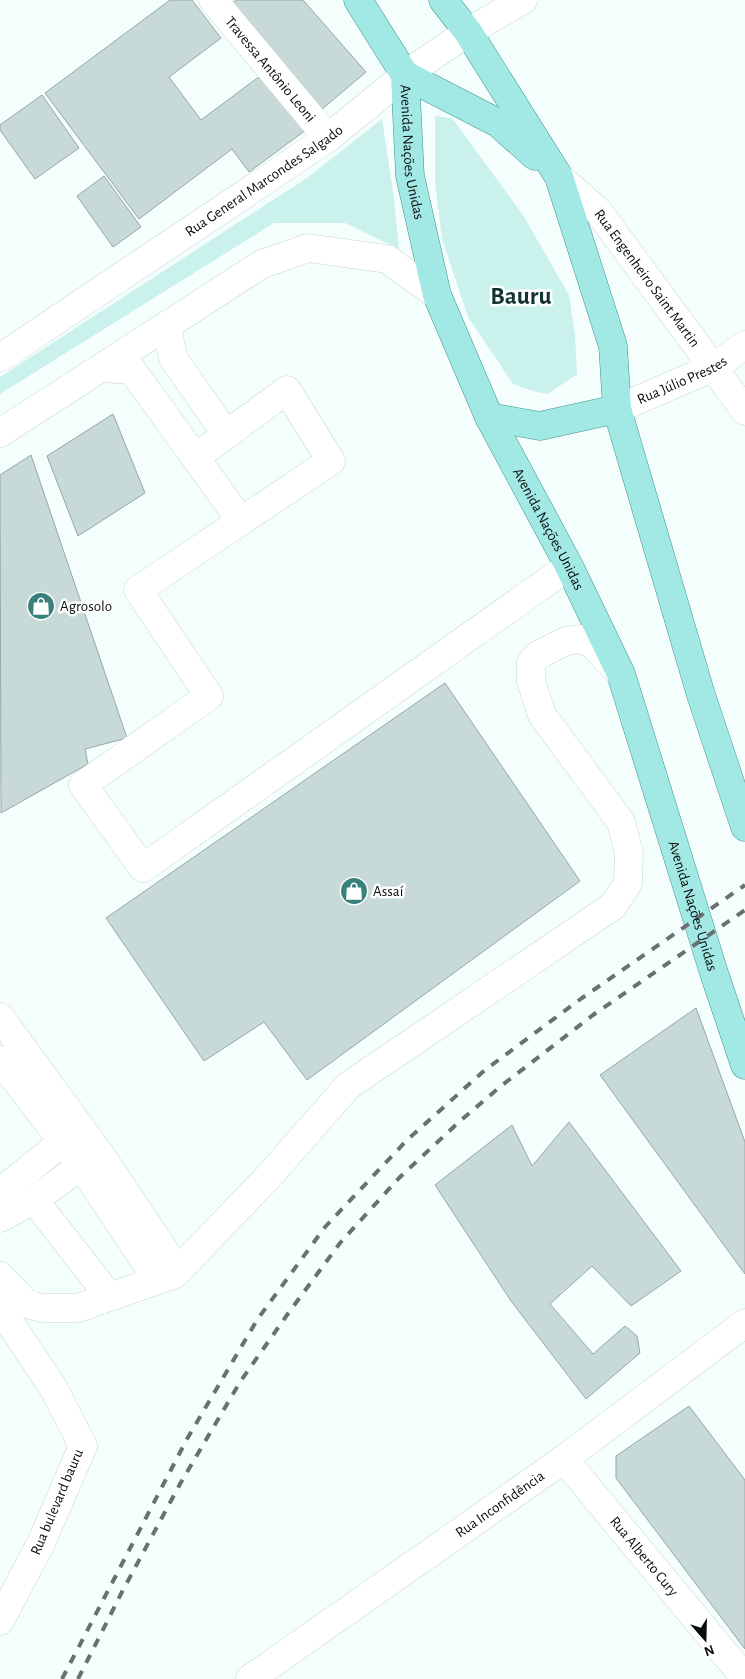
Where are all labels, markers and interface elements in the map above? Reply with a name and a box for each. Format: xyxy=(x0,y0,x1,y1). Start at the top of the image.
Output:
street label: Travessa Antônio Leoni xyxy=(222,14,319,125)
street label: Avenida Nações Unidas xyxy=(398,84,427,221)
street label: Rua General Marcondes Salgado xyxy=(182,122,345,239)
street label: Rua Engenheiro Saint Martin xyxy=(592,206,703,350)
district label: Bauru xyxy=(490,284,552,309)
street label: Rua Júlio Prestes xyxy=(635,353,729,407)
street label: Avenida Nações Unidas xyxy=(510,465,587,592)
shop icon: Agrosolo xyxy=(26,591,56,621)
place label: Agrosolo xyxy=(60,599,112,614)
street label: Avenida Nações Unidas xyxy=(666,839,720,973)
shop icon: Assaí xyxy=(339,876,369,906)
place label: Assaí xyxy=(373,884,404,899)
street label: Rua bulevard bauru xyxy=(28,1446,86,1557)
street label: Rua Inconfidência xyxy=(453,1468,547,1540)
street label: Rua Alberto Cury xyxy=(607,1514,682,1599)
north arrow xyxy=(680,1614,730,1664)
text: N xyxy=(702,1642,716,1659)

